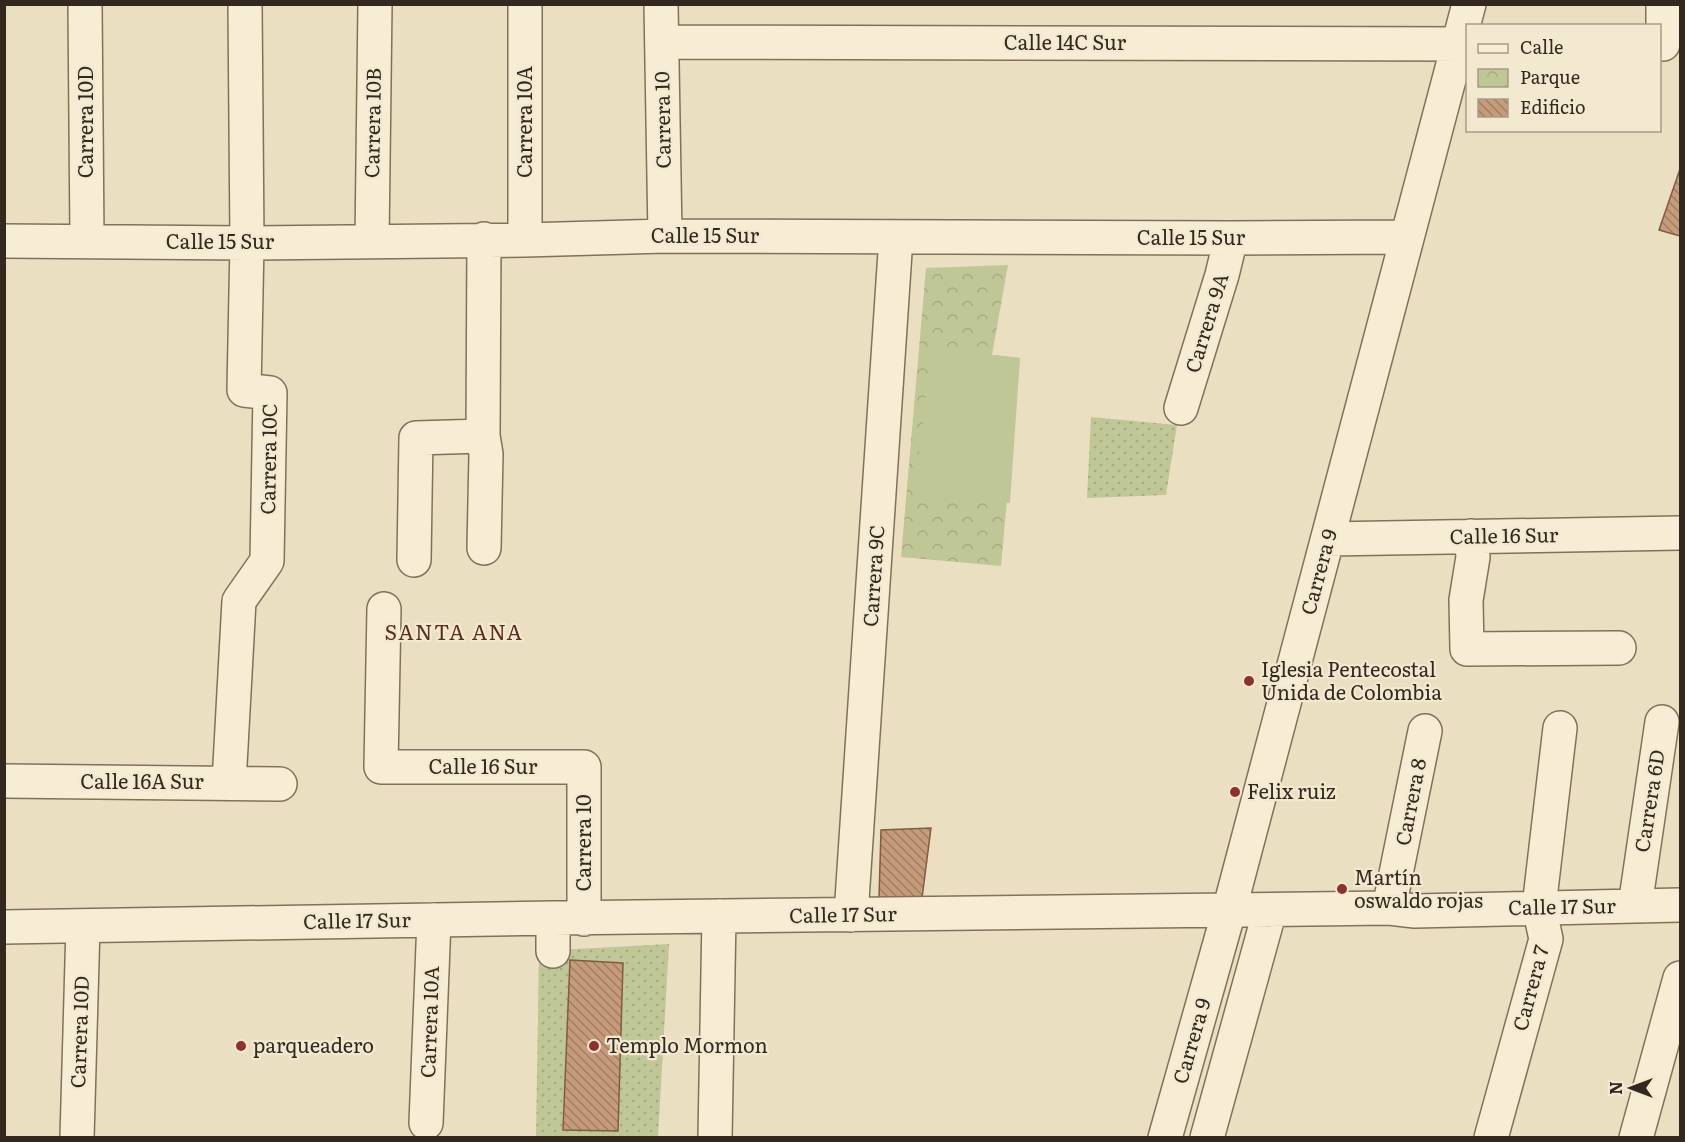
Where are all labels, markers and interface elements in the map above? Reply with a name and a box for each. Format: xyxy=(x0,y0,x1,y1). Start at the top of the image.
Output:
legend xyxy=(1466,24,1661,132)
street label: Calle 14C Sur xyxy=(1004,26,1127,56)
text: Calle xyxy=(1520,33,1563,60)
text: Parque xyxy=(1520,63,1580,90)
street label: Carrera 10D xyxy=(69,66,99,178)
street label: Carrera 10A xyxy=(508,66,538,178)
street label: Carrera 10B xyxy=(355,68,387,178)
street label: Carrera 10 xyxy=(645,71,677,169)
text: Edificio xyxy=(1520,93,1586,120)
street label: Calle 15 Sur xyxy=(651,219,760,249)
street label: Calle 15 Sur xyxy=(1137,221,1246,251)
street label: Calle 15 Sur xyxy=(166,225,275,255)
street label: Carrera 9A xyxy=(1176,269,1235,376)
street label: Carrera 10C xyxy=(251,403,283,515)
street label: Calle 16 Sur xyxy=(1449,518,1559,550)
street label: Carrera 9C xyxy=(853,524,891,628)
street label: Carrera 9 xyxy=(1291,525,1343,618)
district label: SANTA ANA xyxy=(385,615,524,646)
place label: Iglesia Pentecostal Unida de Colombia xyxy=(1261,653,1442,706)
marker: Iglesia Pentecostal Unida de Colombia xyxy=(1242,674,1256,688)
street label: Carrera 6D xyxy=(1625,747,1671,854)
street label: Calle 16 Sur xyxy=(429,750,538,780)
street label: Carrera 8 xyxy=(1386,755,1432,848)
street label: Calle 16A Sur xyxy=(80,765,204,795)
place label: Felix ruiz xyxy=(1247,775,1336,805)
marker: Felix ruiz xyxy=(1228,785,1242,799)
street label: Carrera 10 xyxy=(567,794,597,892)
place label: Martín oswaldo rojas xyxy=(1354,861,1483,914)
marker: Martín oswaldo rojas xyxy=(1335,882,1349,896)
street label: Calle 17 Sur xyxy=(1508,889,1617,921)
street label: Calle 17 Sur xyxy=(789,897,898,929)
street label: Calle 17 Sur xyxy=(303,903,412,935)
street label: Carrera 7 xyxy=(1503,941,1555,1034)
street label: Carrera 10A xyxy=(411,965,445,1078)
street label: Carrera 10D xyxy=(61,975,95,1089)
street label: Carrera 9 xyxy=(1164,994,1217,1087)
place label: parqueadero xyxy=(253,1029,374,1059)
place label: Templo Mormon xyxy=(606,1029,768,1059)
marker: parqueadero xyxy=(234,1039,248,1053)
marker: Templo Mormon xyxy=(587,1039,601,1053)
north arrow xyxy=(1601,1058,1661,1118)
text: N xyxy=(1603,1081,1627,1095)

